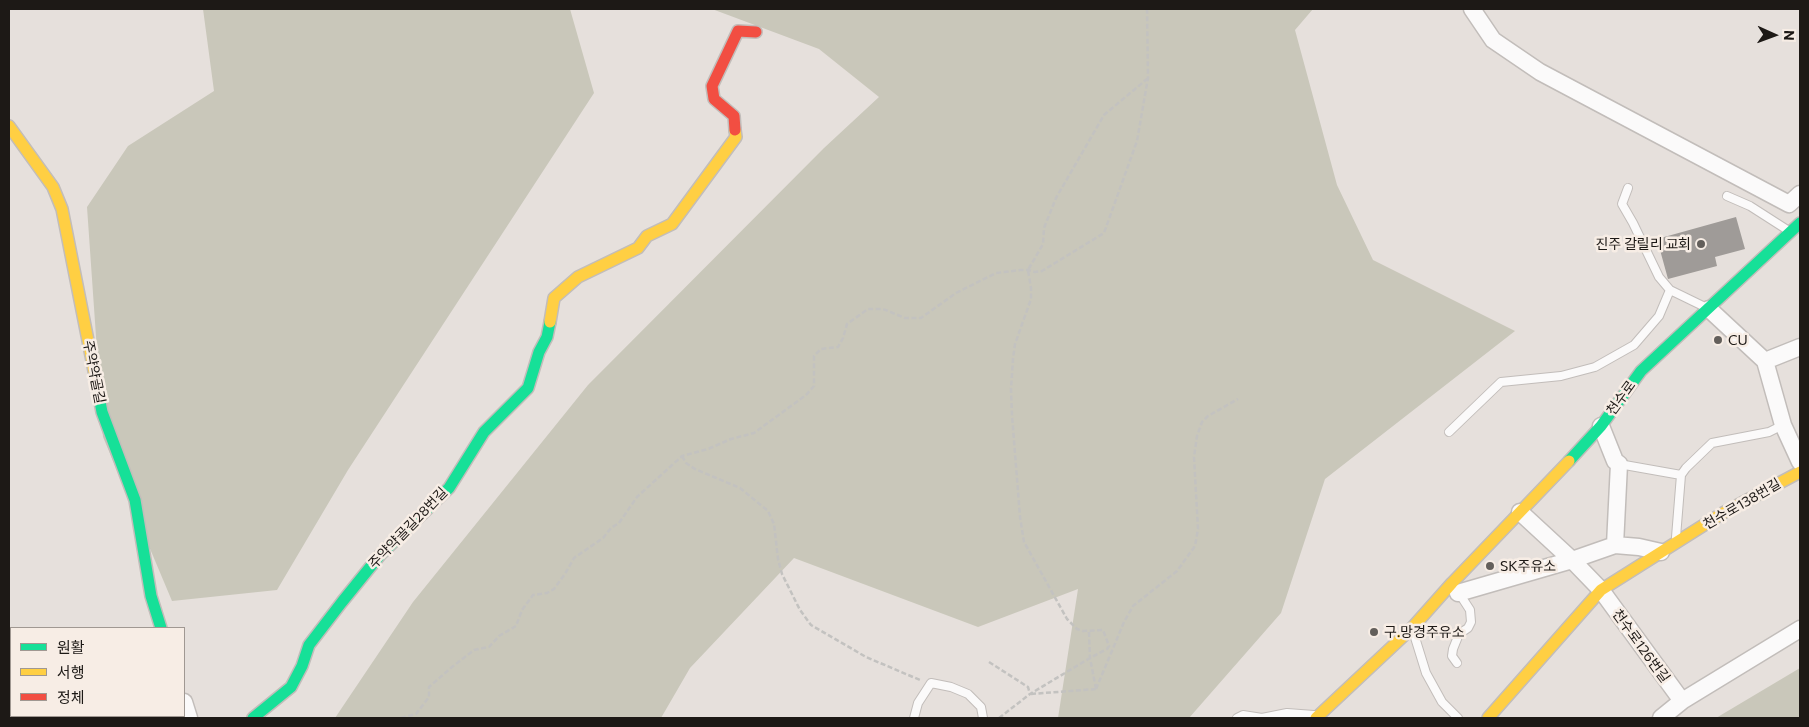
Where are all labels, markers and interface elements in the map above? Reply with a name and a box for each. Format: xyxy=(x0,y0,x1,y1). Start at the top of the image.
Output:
north arrow xyxy=(1749,10,1799,60)
text: N xyxy=(1781,30,1798,41)
place label: 진주 갈릴리 교회 xyxy=(1595,236,1691,252)
marker: 진주 갈릴리 교회 xyxy=(1695,238,1707,250)
place label: CU xyxy=(1728,332,1748,348)
marker: CU xyxy=(1712,334,1724,346)
street label: 주약약골길 xyxy=(80,339,108,405)
street label: 천수로 xyxy=(1603,377,1639,419)
street label: 천수로138번길 xyxy=(1700,475,1784,533)
street label: 주약약골길28번길 xyxy=(365,484,451,572)
place label: SK주유소 xyxy=(1500,558,1556,574)
marker: SK주유소 xyxy=(1484,560,1496,572)
street label: 천수로126번길 xyxy=(1609,606,1673,686)
place label: 구.망경주유소 xyxy=(1384,624,1465,640)
marker: 구.망경주유소 xyxy=(1368,626,1380,638)
legend xyxy=(10,627,185,717)
text: 원활 xyxy=(57,638,85,656)
text: 서행 xyxy=(57,663,85,681)
text: 정체 xyxy=(57,688,85,706)

